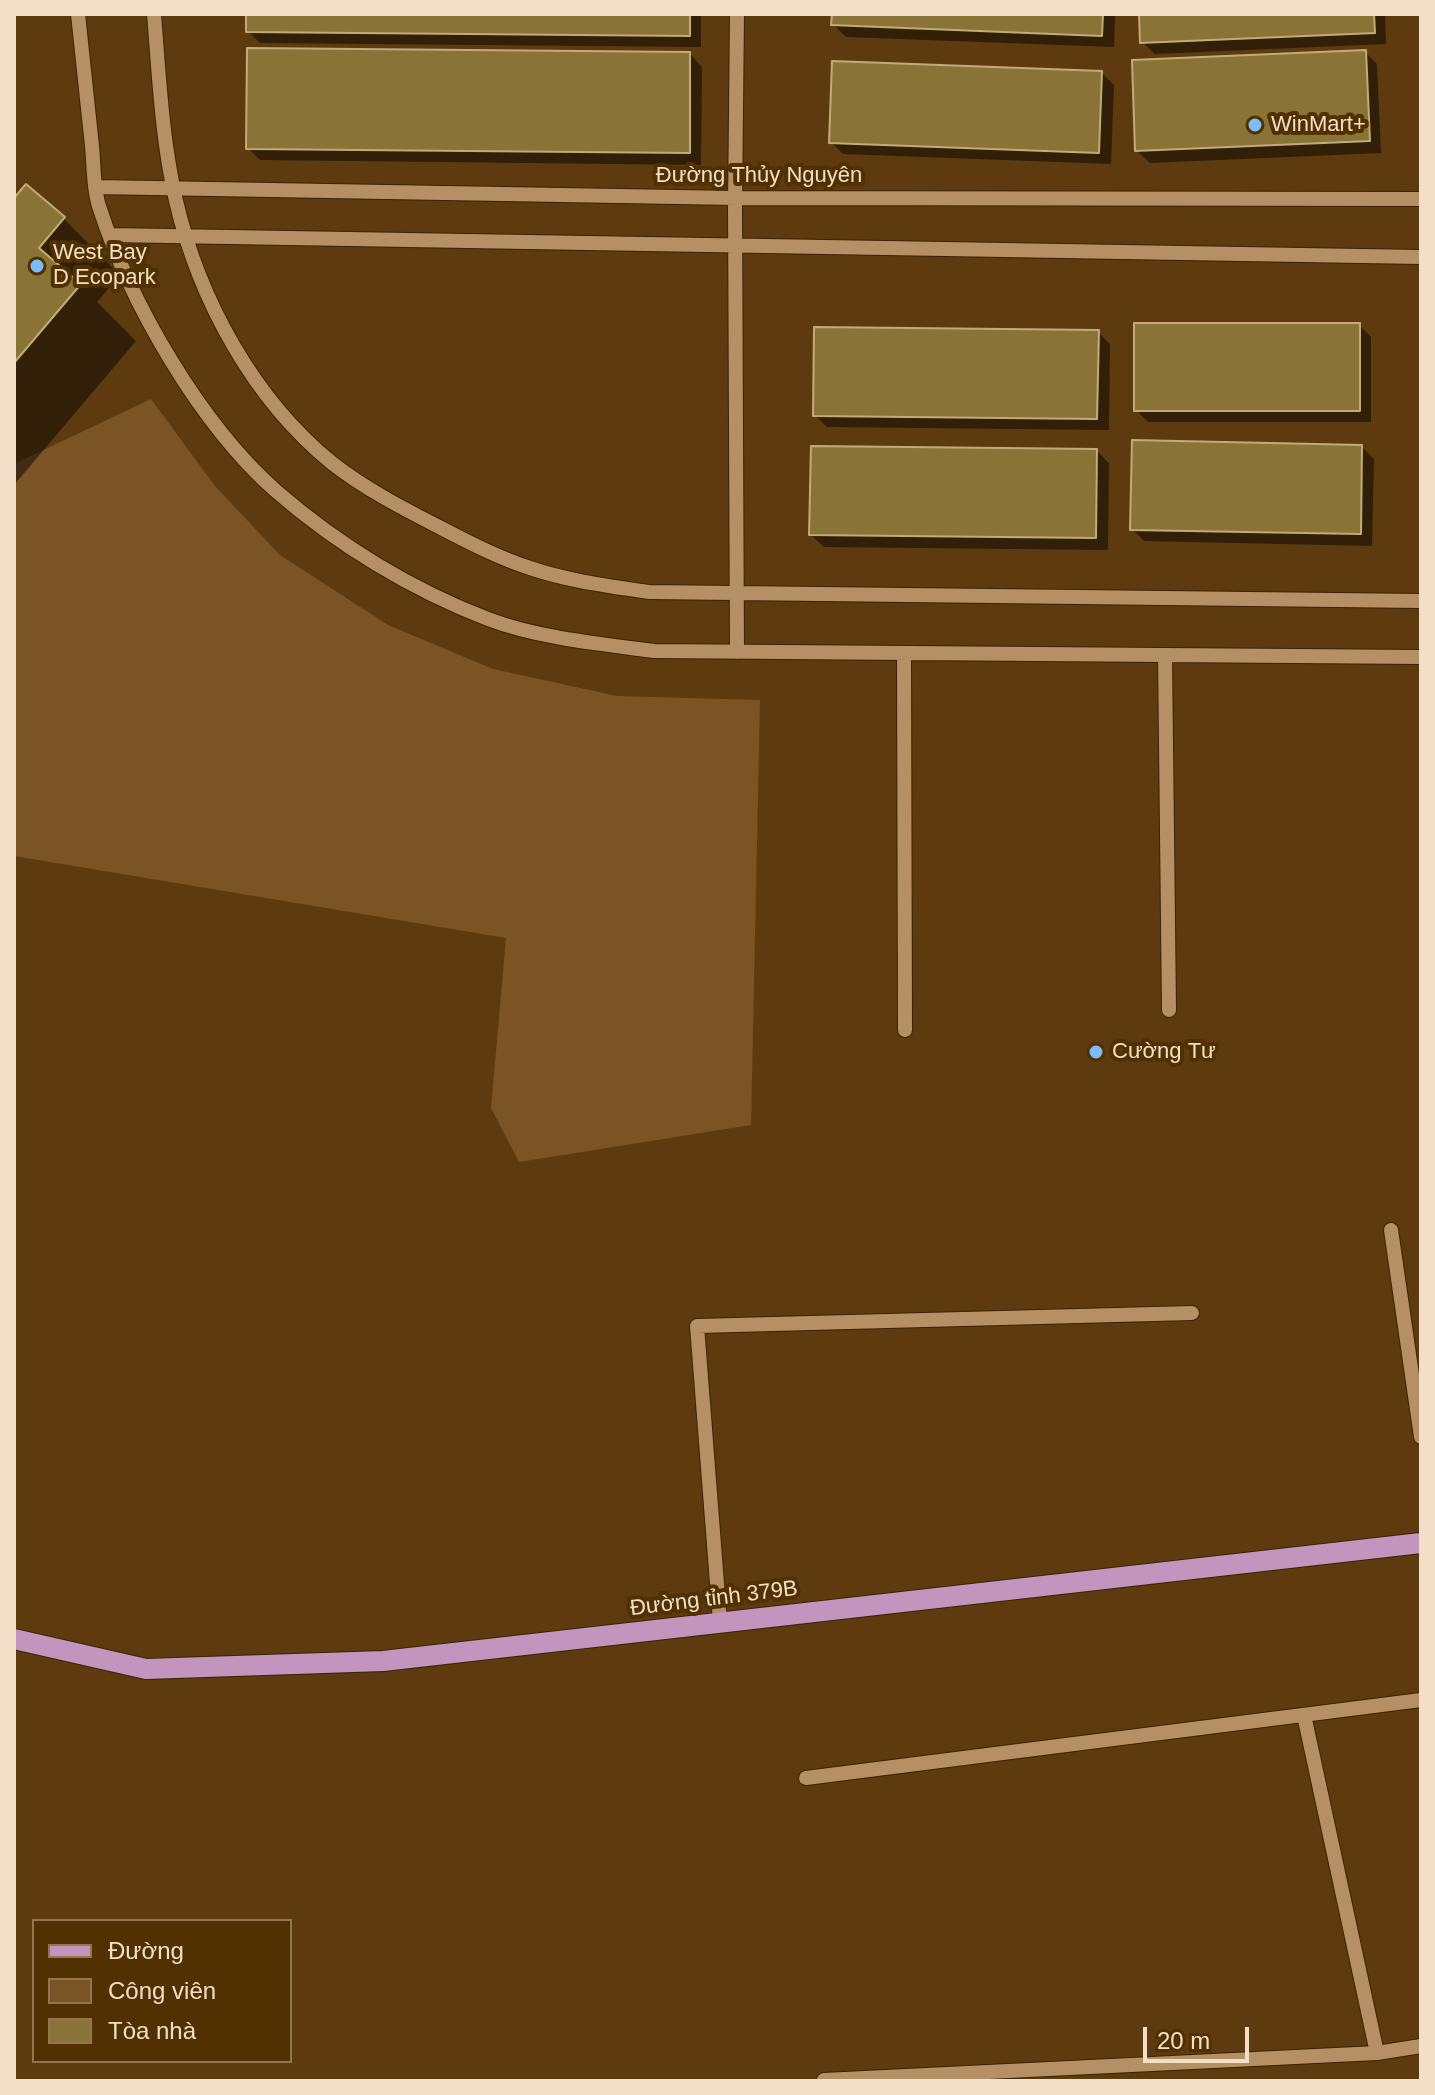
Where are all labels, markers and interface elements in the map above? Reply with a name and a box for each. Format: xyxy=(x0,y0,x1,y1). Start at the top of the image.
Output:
place label: WinMart+ xyxy=(1271,112,1366,138)
marker: WinMart+ xyxy=(1246,116,1264,134)
street label: Đường Thủy Nguyên xyxy=(656,163,862,189)
place label: West Bay D Ecopark xyxy=(53,240,156,292)
marker: West Bay D Ecopark xyxy=(28,257,46,275)
place label: Cường Tư xyxy=(1112,1039,1216,1065)
marker: Cường Tư xyxy=(1087,1043,1105,1061)
street label: Đường tỉnh 379B xyxy=(629,1576,799,1622)
legend xyxy=(32,1919,292,2063)
text: Đường xyxy=(108,1937,184,1964)
text: Công viên xyxy=(108,1977,216,2004)
scale bar xyxy=(1147,2011,1253,2061)
text: Tòa nhà xyxy=(108,2017,196,2044)
text: 20 m xyxy=(1157,2027,1210,2054)

